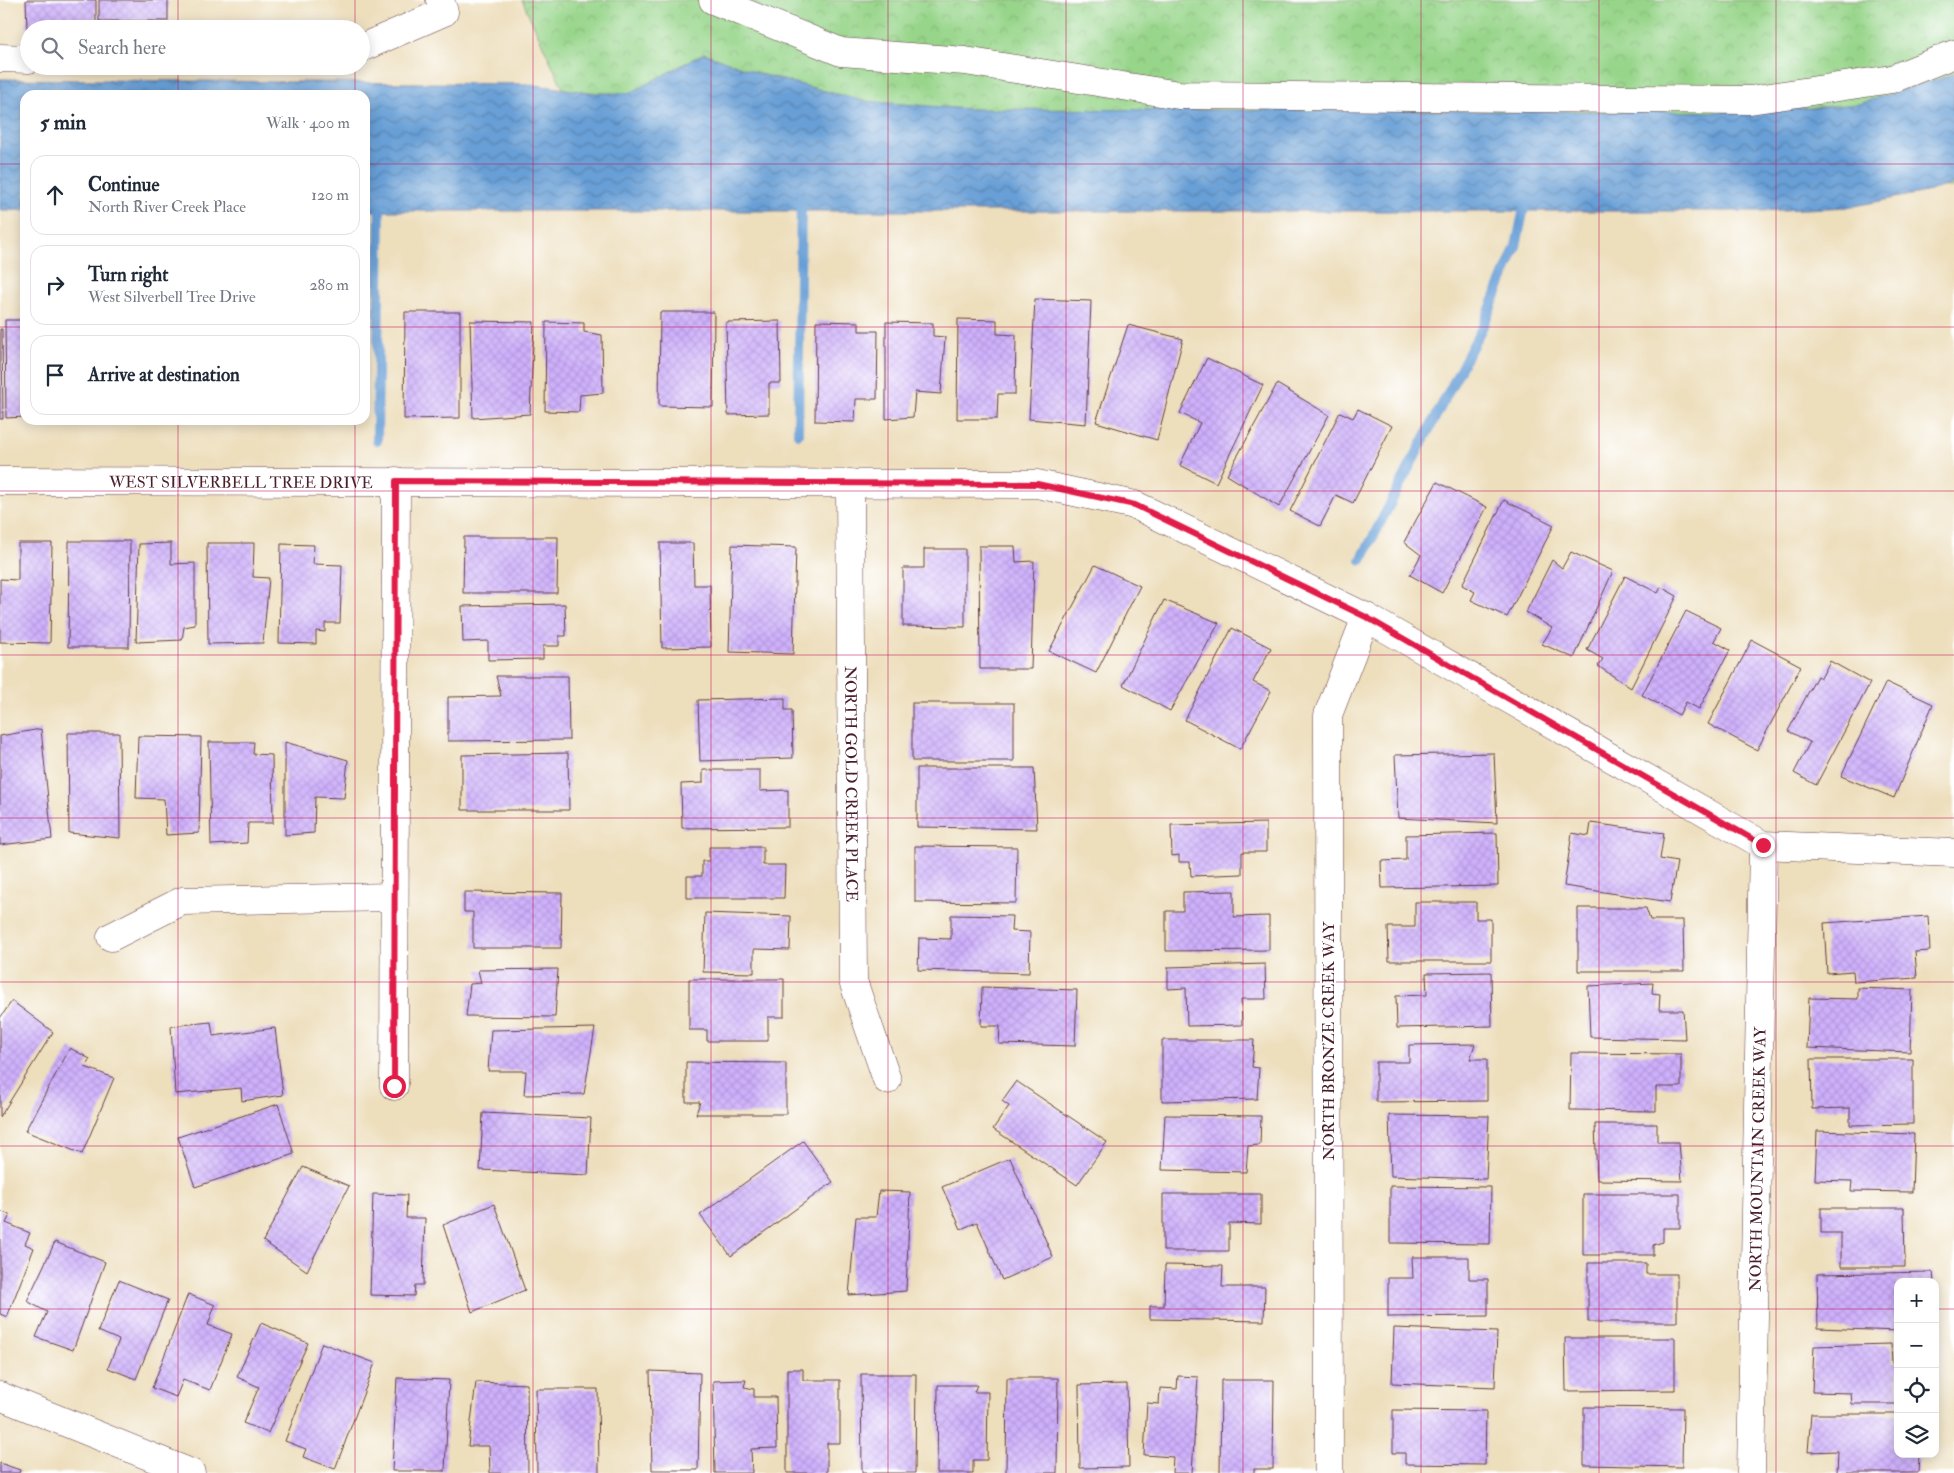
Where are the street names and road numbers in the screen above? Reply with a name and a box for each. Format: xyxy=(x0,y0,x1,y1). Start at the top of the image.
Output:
street label: WEST SILVERBELL TREE DRIVE xyxy=(108,472,373,493)
street label: NORTH GOLD CREEK PLACE xyxy=(840,666,862,902)
street label: NORTH BRONZE CREEK WAY xyxy=(1319,921,1339,1160)
street label: NORTH MOUNTAIN CREEK WAY xyxy=(1745,1025,1771,1292)

